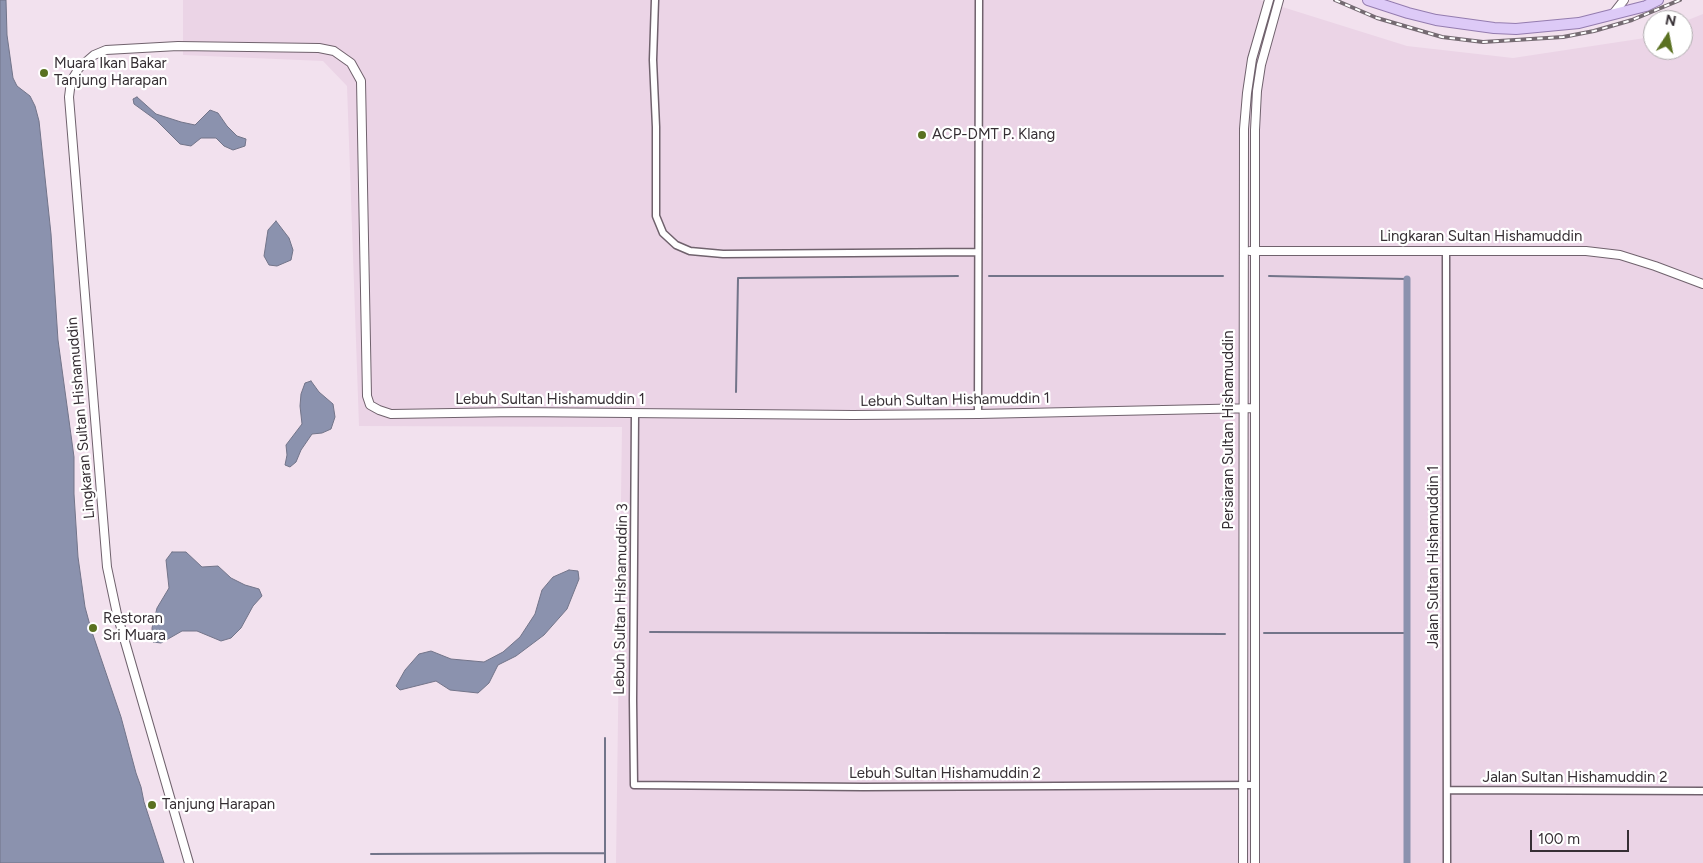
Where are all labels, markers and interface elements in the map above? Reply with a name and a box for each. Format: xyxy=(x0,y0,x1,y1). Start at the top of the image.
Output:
north arrow xyxy=(1643,10,1693,60)
text: N xyxy=(1664,11,1678,30)
place label: Muara Ikan Bakar Tanjung Harapan xyxy=(54,55,167,90)
marker: Muara Ikan Bakar Tanjung Harapan xyxy=(38,67,50,79)
place label: ACP-DMT P. Klang xyxy=(932,126,1055,144)
marker: ACP-DMT P. Klang xyxy=(916,129,928,141)
street label: Lingkaran Sultan Hishamuddin xyxy=(1380,228,1582,246)
street label: Lingkaran Sultan Hishamuddin xyxy=(63,316,99,520)
street label: Persiaran Sultan Hishamuddin xyxy=(1220,330,1238,530)
street label: Lebuh Sultan Hishamuddin 1 xyxy=(860,389,1050,411)
street label: Lebuh Sultan Hishamuddin 1 xyxy=(455,391,645,409)
street label: Jalan Sultan Hishamuddin 1 xyxy=(1425,466,1443,648)
street label: Lebuh Sultan Hishamuddin 3 xyxy=(610,503,632,695)
place label: Restoran Sri Muara xyxy=(103,610,166,645)
marker: Restoran Sri Muara xyxy=(87,622,99,634)
street label: Lebuh Sultan Hishamuddin 2 xyxy=(849,765,1041,783)
street label: Jalan Sultan Hishamuddin 2 xyxy=(1482,769,1668,787)
place label: Tanjung Harapan xyxy=(162,796,275,814)
marker: Tanjung Harapan xyxy=(146,799,158,811)
scale bar xyxy=(1533,820,1632,852)
text: 100 m xyxy=(1538,830,1580,848)

